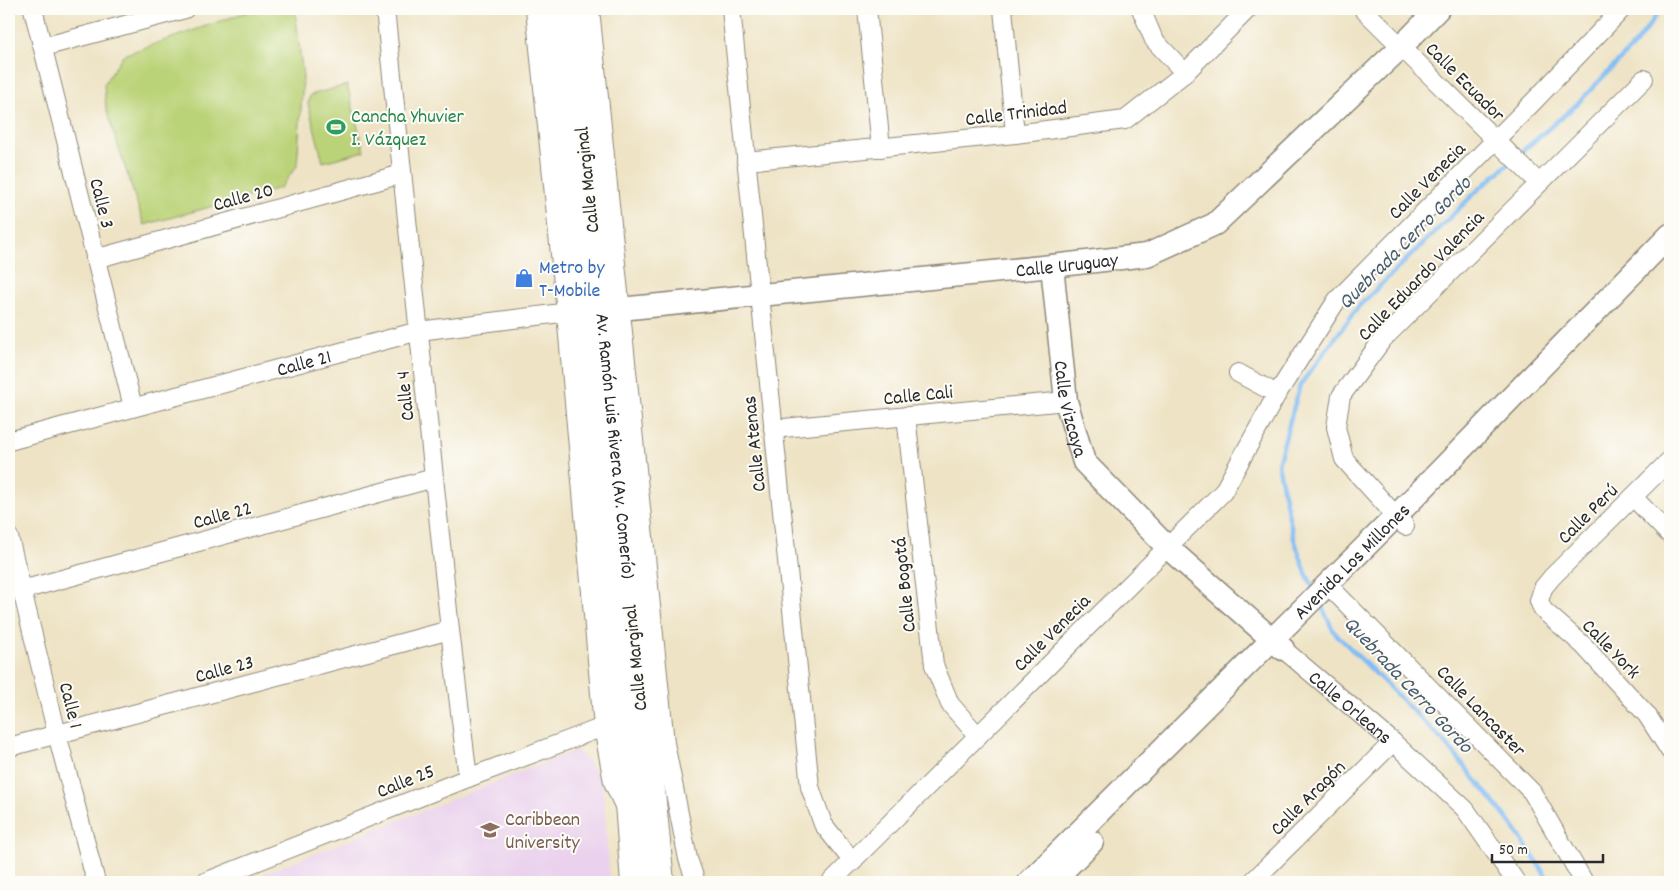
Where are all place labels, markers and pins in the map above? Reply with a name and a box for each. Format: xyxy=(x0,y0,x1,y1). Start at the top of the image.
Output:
place label: Cancha Yhuvier I. Vázquez xyxy=(351,104,465,155)
sports icon: Cancha Yhuvier I. Vázquez xyxy=(325,116,347,138)
place label: Metro by T-Mobile xyxy=(539,255,605,306)
shop icon: Metro by T-Mobile xyxy=(513,267,535,289)
place label: Caribbean University xyxy=(505,807,581,858)
school or university icon: Caribbean University xyxy=(479,819,501,841)

